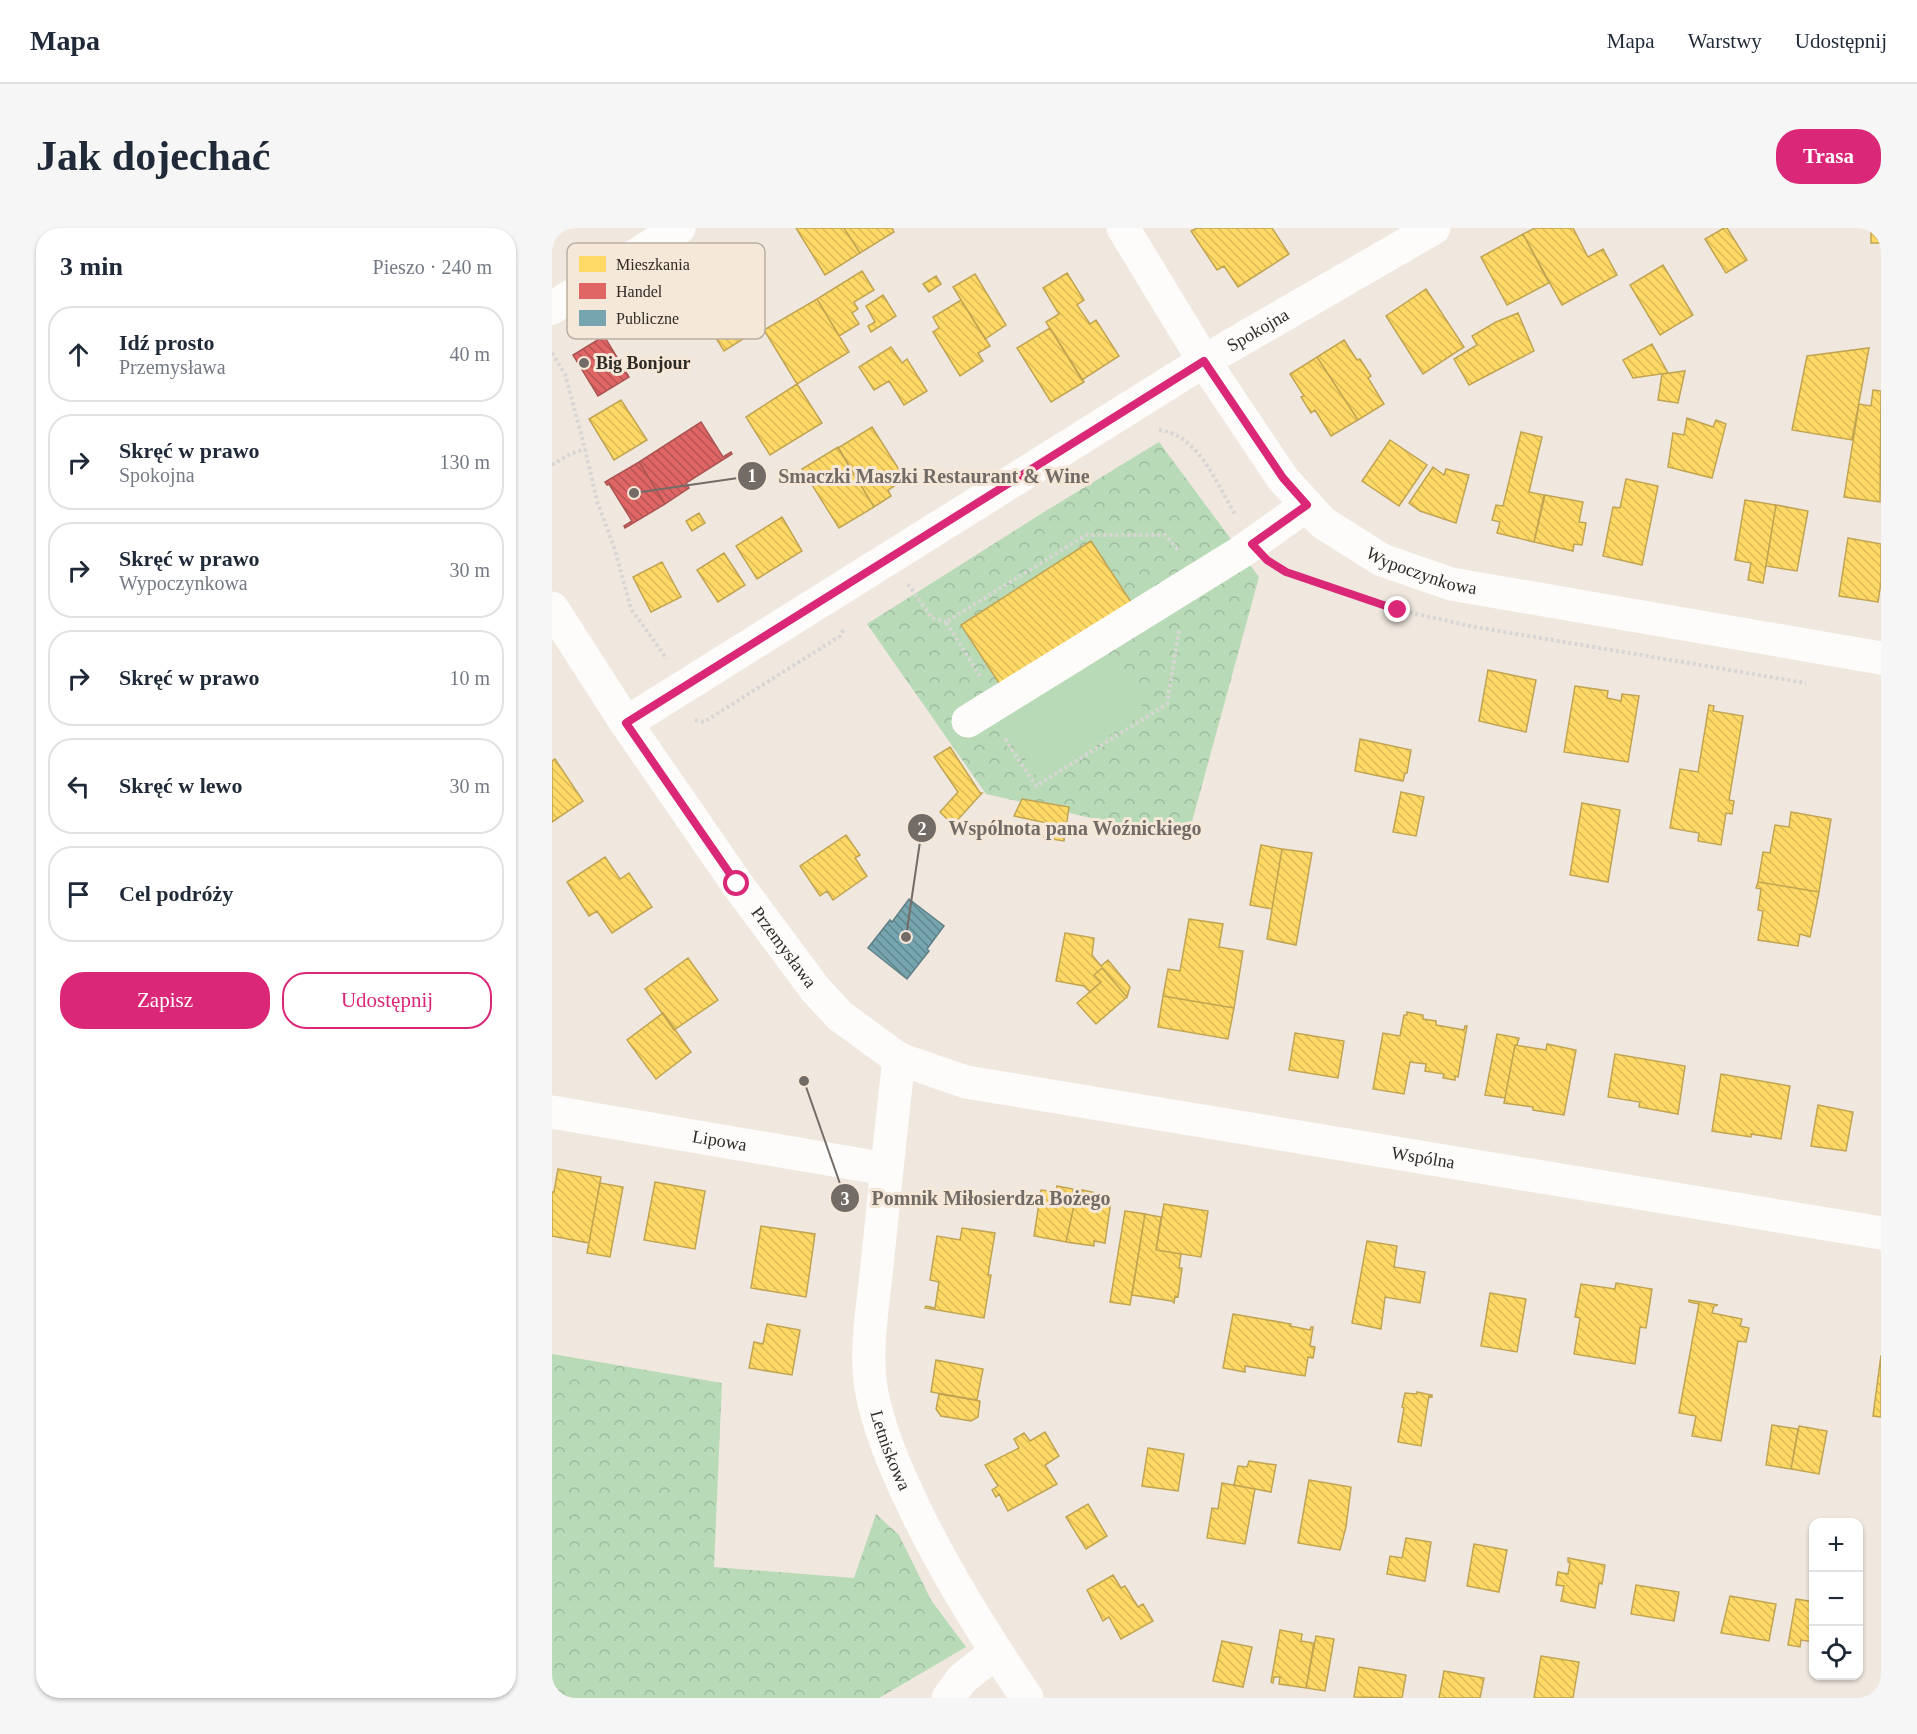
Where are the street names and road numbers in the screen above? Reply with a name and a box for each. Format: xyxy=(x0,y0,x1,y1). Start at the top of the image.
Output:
street label: Spokojna xyxy=(1223,304,1292,356)
street label: Wypoczynkowa xyxy=(1362,543,1478,598)
street label: Przemysława xyxy=(747,903,821,992)
street label: Lipowa xyxy=(691,1126,748,1155)
street label: Wspólna xyxy=(1390,1142,1456,1173)
street label: Letniskowa xyxy=(866,1408,915,1494)

